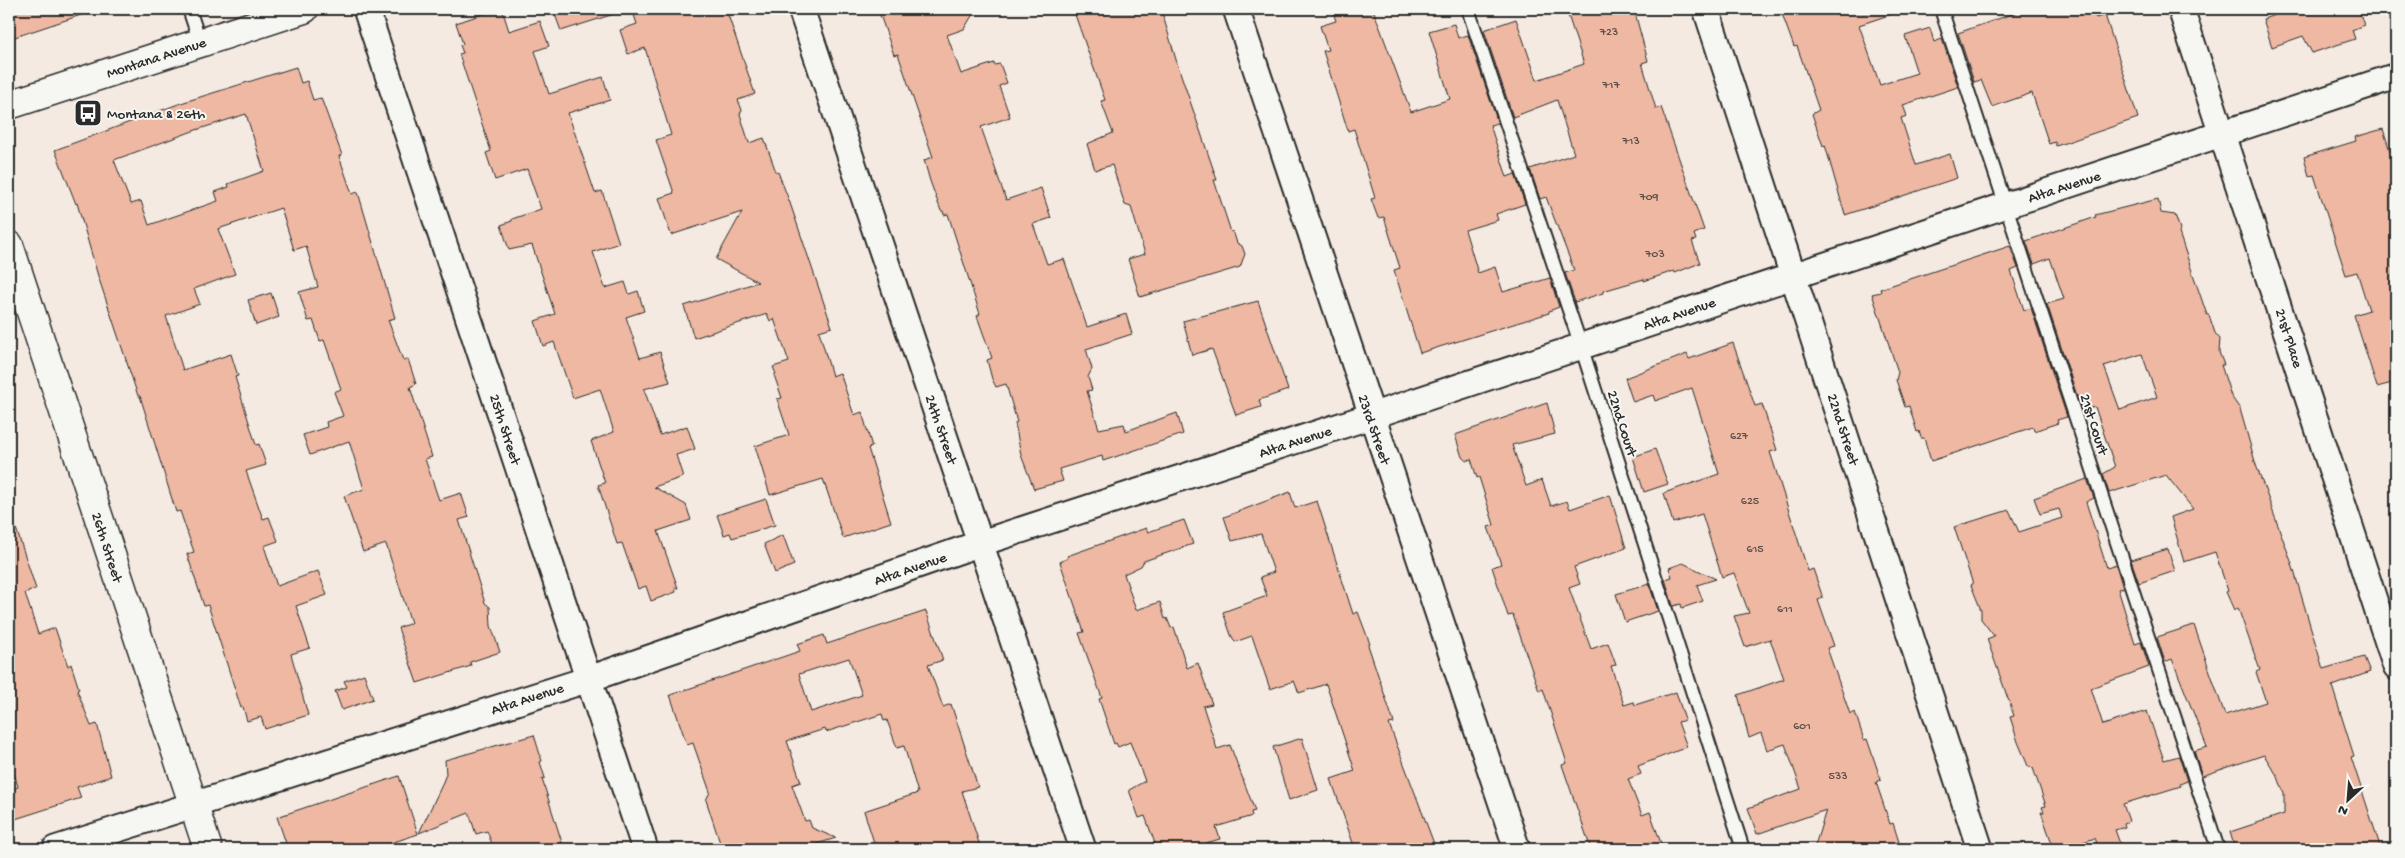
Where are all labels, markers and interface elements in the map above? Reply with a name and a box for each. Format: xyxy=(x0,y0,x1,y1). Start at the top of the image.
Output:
house number: 723 xyxy=(1599,26,1618,40)
street label: Montana Avenue xyxy=(104,34,209,84)
house number: 717 xyxy=(1601,79,1620,93)
bus stop icon: Montana & 26th xyxy=(73,98,103,128)
place label: Montana & 26th xyxy=(107,106,205,124)
house number: 713 xyxy=(1621,135,1640,149)
street label: Alta Avenue xyxy=(2026,168,2103,208)
house number: 709 xyxy=(1638,191,1659,205)
house number: 703 xyxy=(1644,248,1665,262)
street label: Alta Avenue xyxy=(1641,294,1718,336)
street label: 21st Place xyxy=(2270,307,2306,371)
street label: 22nd Court xyxy=(1602,388,1641,461)
street label: 25th Street xyxy=(484,392,525,469)
street label: 23rd Street xyxy=(1353,392,1394,469)
street label: 22nd Street xyxy=(1822,392,1863,469)
street label: 21st Court xyxy=(2075,392,2112,459)
street label: 24th Street xyxy=(920,393,961,468)
street label: Alta Avenue xyxy=(1257,423,1334,463)
house number: 627 xyxy=(1730,430,1749,444)
house number: 625 xyxy=(1741,495,1759,509)
street label: 26th Street xyxy=(86,510,126,587)
house number: 615 xyxy=(1746,543,1764,557)
street label: Alta Avenue xyxy=(872,549,949,591)
house number: 611 xyxy=(1777,603,1793,617)
street label: Alta Avenue xyxy=(489,680,566,720)
house number: 601 xyxy=(1793,720,1811,734)
house number: 533 xyxy=(1829,770,1847,784)
north arrow xyxy=(2322,776,2372,826)
text: N xyxy=(2336,800,2351,819)

